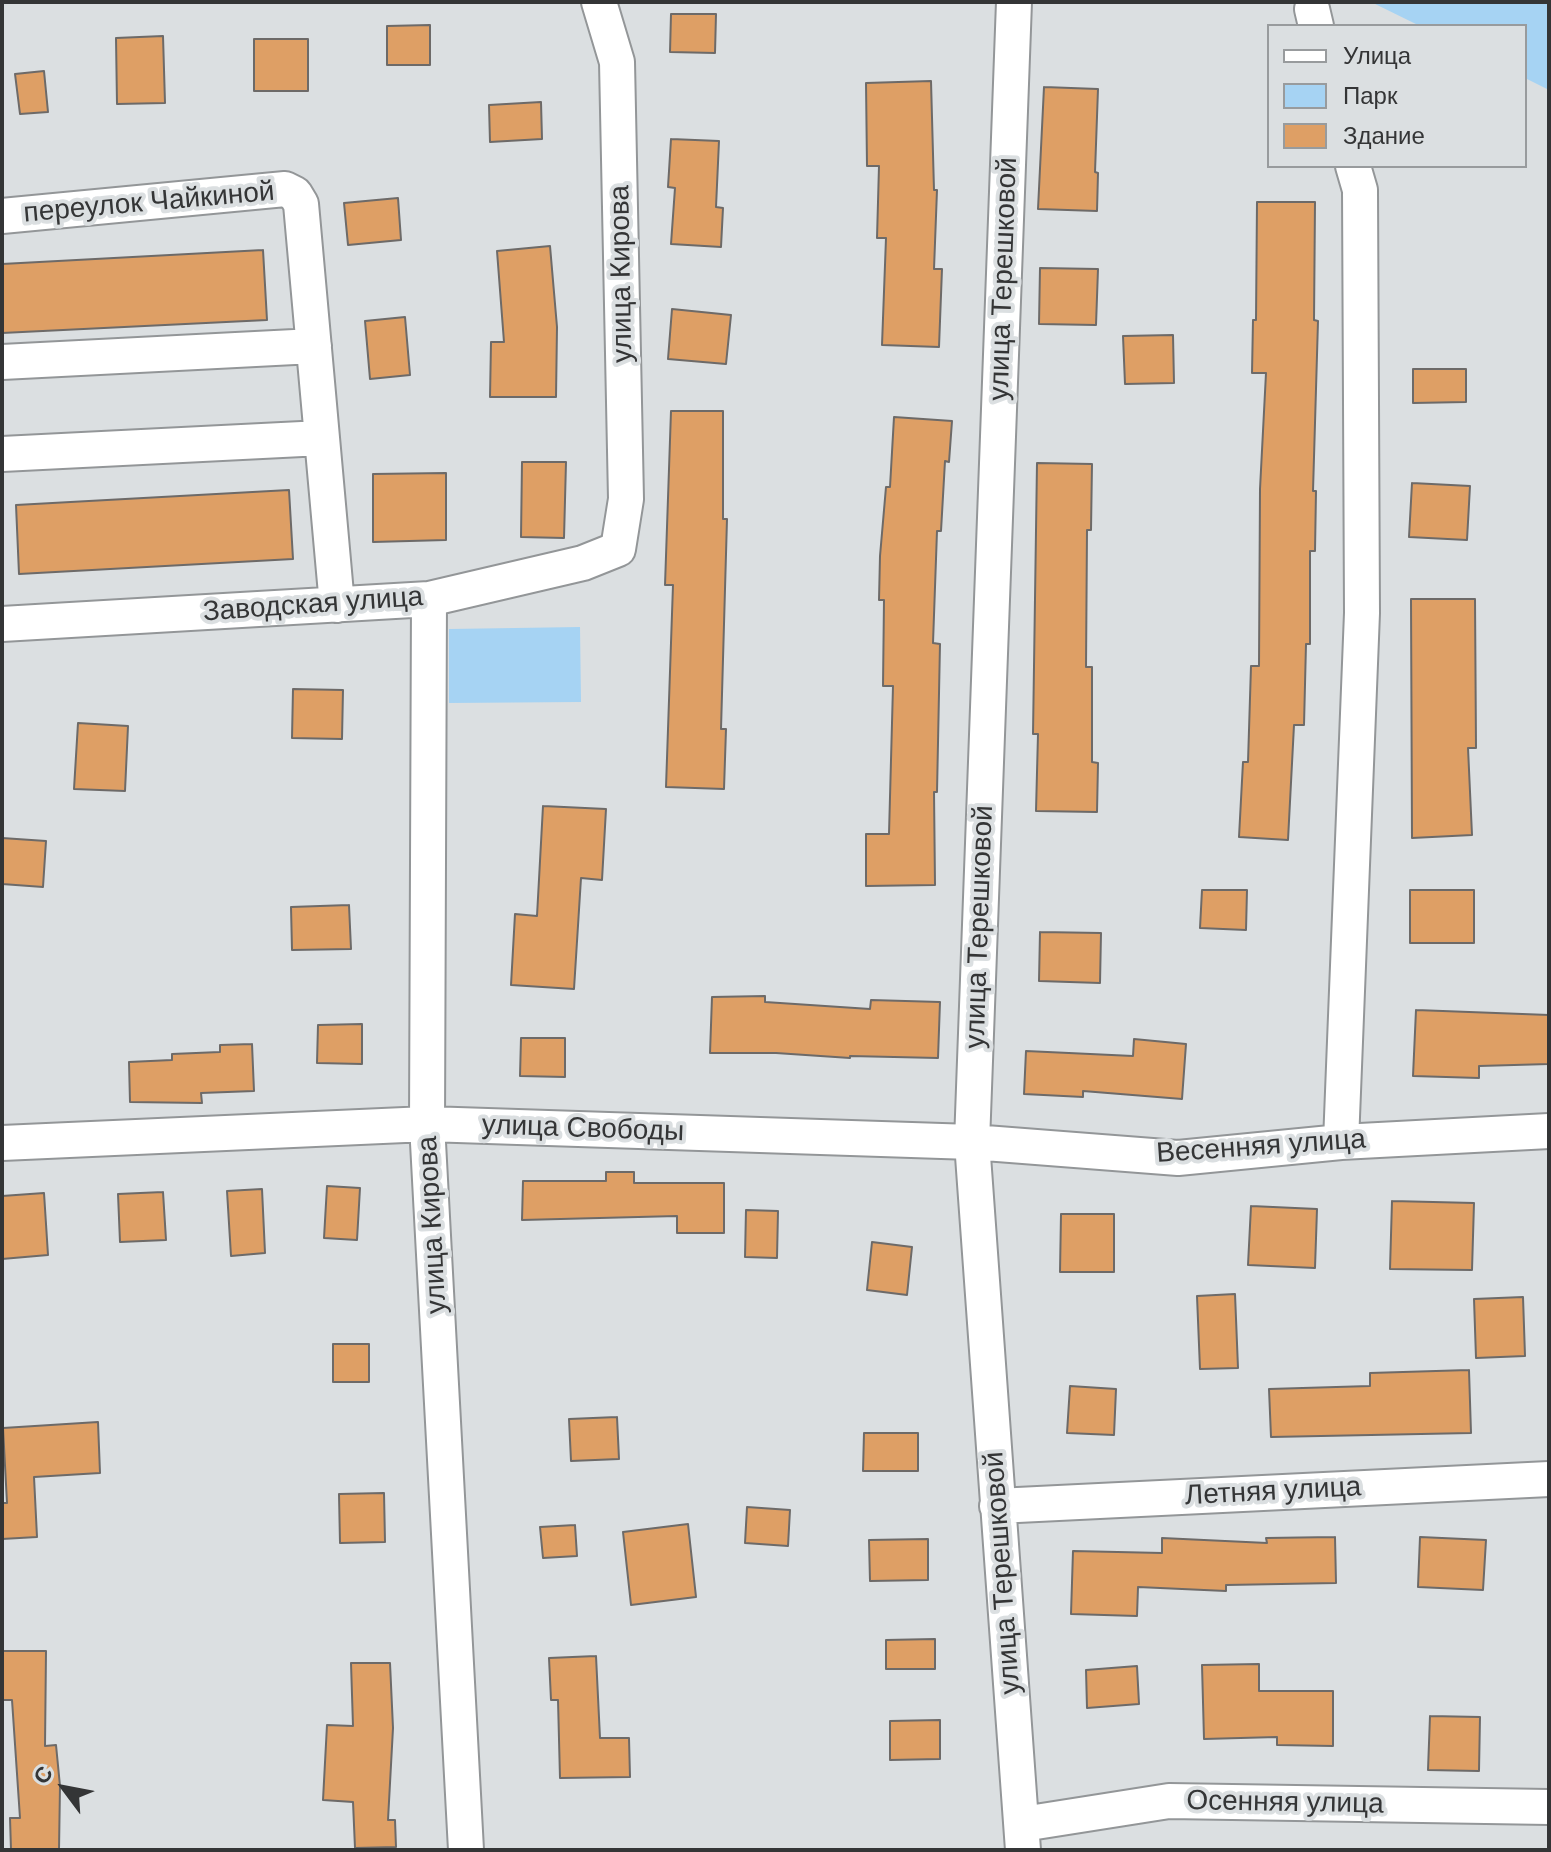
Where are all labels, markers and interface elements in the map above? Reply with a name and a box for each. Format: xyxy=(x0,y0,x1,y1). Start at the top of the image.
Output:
legend xyxy=(1267,24,1527,168)
text: Улица xyxy=(1343,42,1411,69)
text: Парк xyxy=(1343,82,1397,109)
text: Здание xyxy=(1343,122,1425,149)
street label: улица Терешковой xyxy=(983,157,1025,401)
street label: переулок Чайкиной xyxy=(22,175,276,231)
street label: улица Кирова xyxy=(604,185,640,363)
street label: Заводская улица xyxy=(202,581,424,629)
street label: улица Терешковой xyxy=(959,805,1001,1049)
street label: улица Свободы xyxy=(481,1109,685,1149)
street label: Весенняя улица xyxy=(1155,1123,1367,1171)
street label: улица Кирова xyxy=(412,1135,454,1315)
street label: улица Терешковой xyxy=(978,1450,1028,1696)
street label: Летняя улица xyxy=(1184,1471,1362,1513)
north arrow xyxy=(24,1748,104,1828)
text: С xyxy=(28,1762,58,1788)
street label: Осенняя улица xyxy=(1186,1784,1384,1822)

